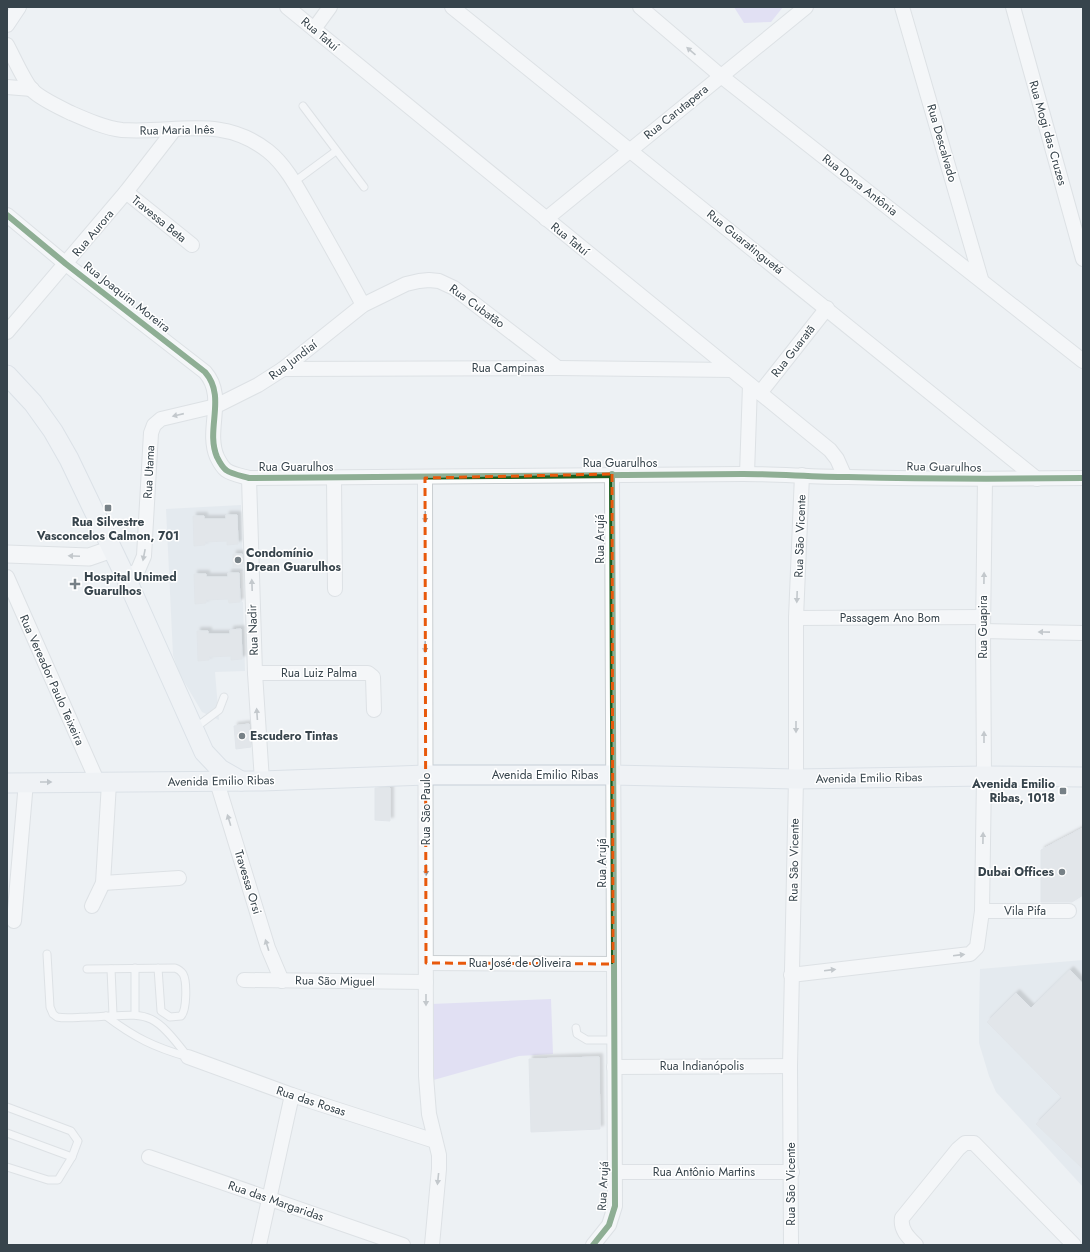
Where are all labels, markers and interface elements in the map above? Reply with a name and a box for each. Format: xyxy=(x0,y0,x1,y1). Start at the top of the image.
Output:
street label: Rua Tatuí xyxy=(297,13,344,56)
one-way arrow xyxy=(686,46,696,55)
street label: Rua Mogi das Cruzes xyxy=(1024,78,1072,188)
street label: Rua Carutapera xyxy=(640,80,712,144)
street label: Rua Descalvado xyxy=(922,102,962,184)
street label: Rua Maria Inês xyxy=(139,120,215,140)
street label: Rua Dona Antônia xyxy=(818,150,902,220)
street label: Travessa Beta xyxy=(128,191,191,247)
street label: Rua Aurora xyxy=(68,205,118,261)
street label: Rua Guaratinguetá xyxy=(703,205,787,279)
street label: Rua Tatuí xyxy=(547,218,594,261)
street label: Rua Joaquim Moreira xyxy=(80,257,175,337)
street label: Rua Cubatão xyxy=(446,280,509,333)
street label: Rua Guaratã xyxy=(767,321,819,381)
street label: Rua Jundiaí xyxy=(265,335,322,384)
street label: Rua Campinas xyxy=(472,359,544,377)
one-way arrow xyxy=(172,413,184,419)
street label: Rua Utama xyxy=(139,445,159,499)
street label: Rua Guarulhos xyxy=(583,454,657,472)
street label: Rua Guarulhos xyxy=(907,457,982,477)
street label: Rua Guarulhos xyxy=(259,458,333,476)
street label: Rua São Vicente xyxy=(790,494,810,578)
marker: Rua Silvestre Vasconcelos Calmon, 701 xyxy=(103,503,113,513)
one-way arrow xyxy=(422,511,428,524)
place label: Rua Silvestre Vasconcelos Calmon, 701 xyxy=(36,513,179,545)
street label: Rua Arujá xyxy=(591,514,609,564)
place label: Condomínio Drean Guarulhos xyxy=(246,544,342,576)
one-way arrow xyxy=(140,549,146,562)
one-way arrow xyxy=(68,553,80,560)
marker: Condomínio Drean Guarulhos xyxy=(233,555,243,565)
place label: Hospital Unimed Guarulhos xyxy=(84,568,177,600)
one-way arrow xyxy=(981,571,987,584)
marker: Hospital Unimed Guarulhos xyxy=(69,578,81,590)
one-way arrow xyxy=(249,578,255,591)
one-way arrow xyxy=(794,591,800,604)
street label: Rua Guapira xyxy=(974,595,992,659)
street label: Rua Nadir xyxy=(243,603,263,656)
street label: Passagem Ano Bom xyxy=(840,609,940,627)
street label: Rua Vereador Paulo Teixeira xyxy=(15,612,89,748)
one-way arrow xyxy=(1037,629,1050,635)
one-way arrow xyxy=(422,641,428,654)
street label: Rua Luiz Palma xyxy=(281,664,357,682)
one-way arrow xyxy=(254,708,261,720)
one-way arrow xyxy=(793,721,799,734)
place label: Escudero Tintas xyxy=(250,727,338,745)
one-way arrow xyxy=(981,730,987,743)
marker: Escudero Tintas xyxy=(237,731,247,741)
street label: Avenida Emilio Ribas xyxy=(492,766,598,784)
street label: Avenida Emilio Ribas xyxy=(816,768,923,788)
street label: Avenida Emilio Ribas xyxy=(168,771,275,791)
street label: Rua São Paulo xyxy=(417,772,435,845)
place label: Avenida Emilio Ribas, 1018 xyxy=(971,775,1055,807)
one-way arrow xyxy=(40,779,53,785)
marker: Avenida Emilio Ribas, 1018 xyxy=(1058,786,1068,796)
one-way arrow xyxy=(226,814,232,826)
street label: Rua São Vicente xyxy=(784,818,804,902)
one-way arrow xyxy=(980,831,986,844)
street label: Rua Arujá xyxy=(593,838,611,888)
street label: Travessa Orsi xyxy=(230,848,266,916)
place label: Dubai Offices xyxy=(978,863,1055,881)
one-way arrow xyxy=(423,864,429,877)
marker: Dubai Offices xyxy=(1057,867,1067,877)
street label: Vila Pifa xyxy=(1004,902,1046,920)
one-way arrow xyxy=(264,939,270,951)
one-way arrow xyxy=(953,952,965,958)
street label: Rua José de Oliveira xyxy=(469,954,572,972)
one-way arrow xyxy=(824,967,836,973)
street label: Rua São Miguel xyxy=(295,971,375,991)
one-way arrow xyxy=(423,994,429,1007)
street label: Rua Indianópolis xyxy=(660,1057,744,1075)
street label: Rua das Rosas xyxy=(274,1081,348,1121)
street label: Rua São Vicente xyxy=(782,1142,800,1226)
street label: Rua Arujá xyxy=(593,1161,613,1211)
street label: Rua Antônio Martins xyxy=(653,1163,755,1181)
one-way arrow xyxy=(435,1173,442,1185)
street label: Rua das Margaridas xyxy=(226,1176,326,1226)

